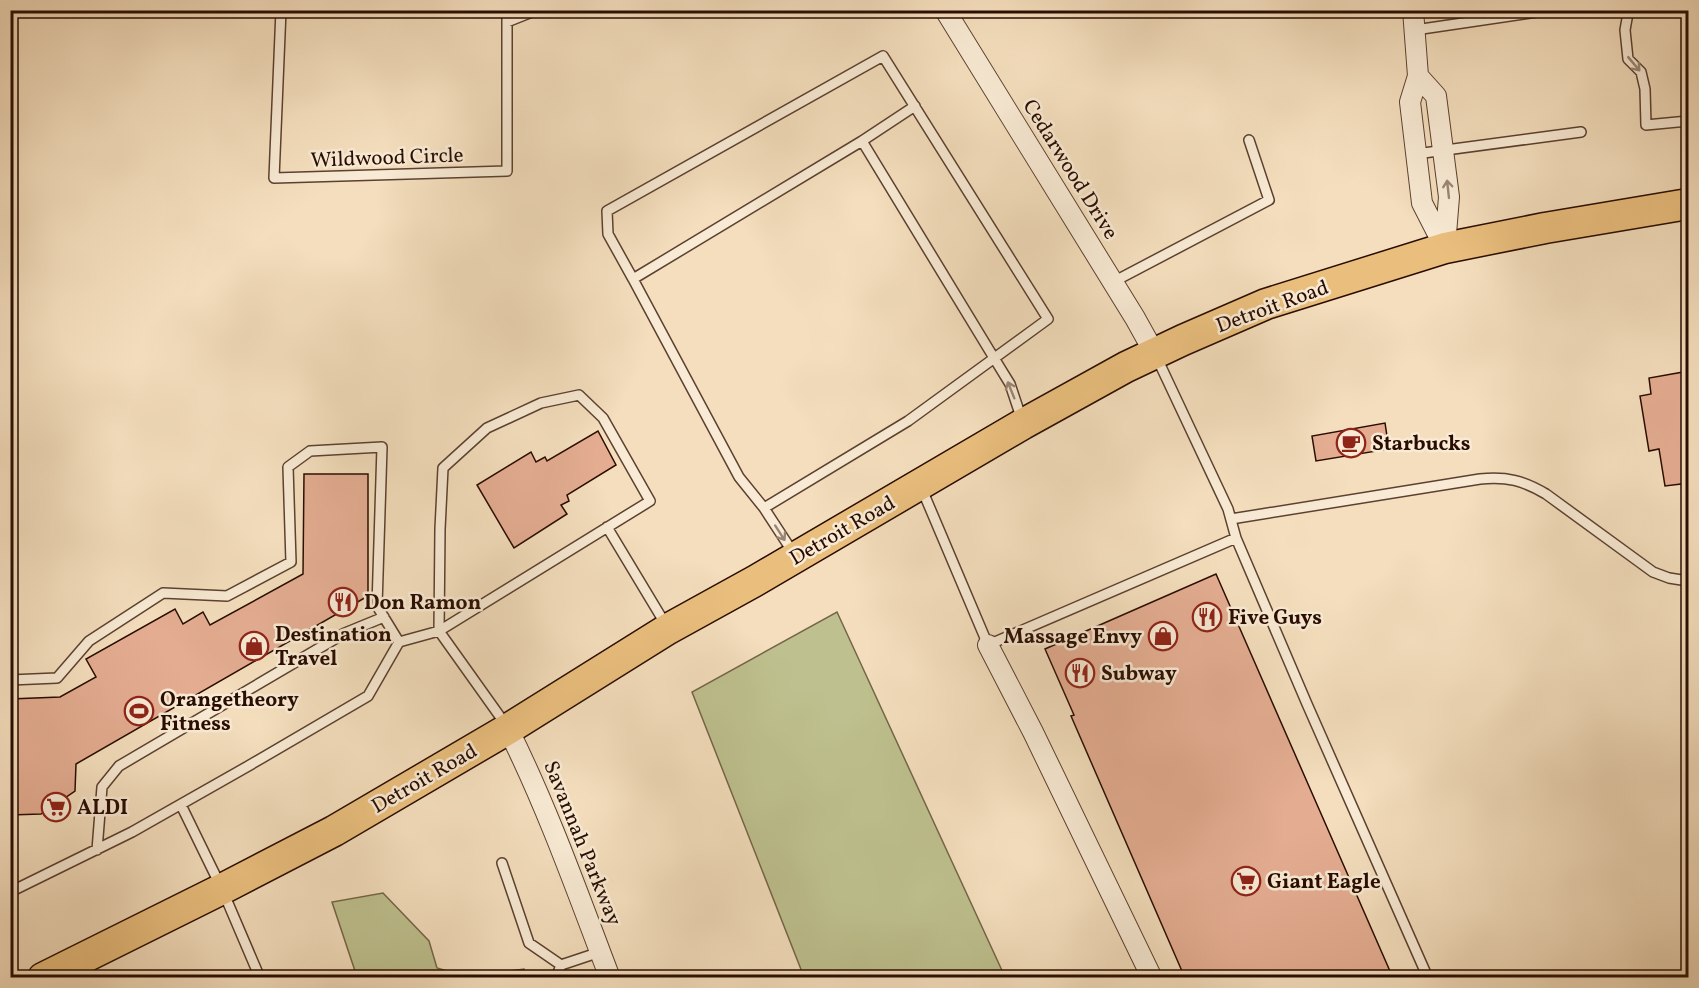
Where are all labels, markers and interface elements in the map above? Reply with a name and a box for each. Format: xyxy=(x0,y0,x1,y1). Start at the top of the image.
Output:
one-way arrow xyxy=(1627,56,1641,71)
street label: Cedarwood Drive xyxy=(1015,94,1125,246)
street label: Wildwood Circle xyxy=(310,141,464,176)
one-way arrow xyxy=(1442,180,1453,200)
street label: Detroit Road xyxy=(1212,274,1333,341)
one-way arrow xyxy=(1005,381,1016,400)
cafe icon: Starbucks xyxy=(1335,427,1367,459)
place label: Starbucks xyxy=(1372,430,1470,459)
street label: Detroit Road xyxy=(784,489,901,573)
one-way arrow xyxy=(774,524,786,540)
restaurant icon: Don Ramon xyxy=(327,586,359,618)
place label: Don Ramon xyxy=(364,589,481,618)
restaurant icon: Five Guys xyxy=(1191,601,1223,633)
place label: Five Guys xyxy=(1228,604,1322,633)
shop icon: Massage Envy xyxy=(1147,620,1179,652)
place label: Destination Travel xyxy=(275,621,392,674)
place label: Massage Envy xyxy=(1003,623,1142,652)
shop icon: Destination Travel xyxy=(238,630,270,662)
restaurant icon: Subway xyxy=(1064,657,1096,689)
place label: Subway xyxy=(1101,660,1177,689)
place label: Orangetheory Fitness xyxy=(160,686,299,739)
sports icon: Orangetheory Fitness xyxy=(123,695,155,727)
street label: Detroit Road xyxy=(366,737,483,821)
street label: Savannah Parkway xyxy=(535,757,628,931)
supermarket icon: ALDI xyxy=(40,791,72,823)
place label: ALDI xyxy=(77,794,128,823)
supermarket icon: Giant Eagle xyxy=(1230,865,1262,897)
place label: Giant Eagle xyxy=(1267,868,1381,897)

